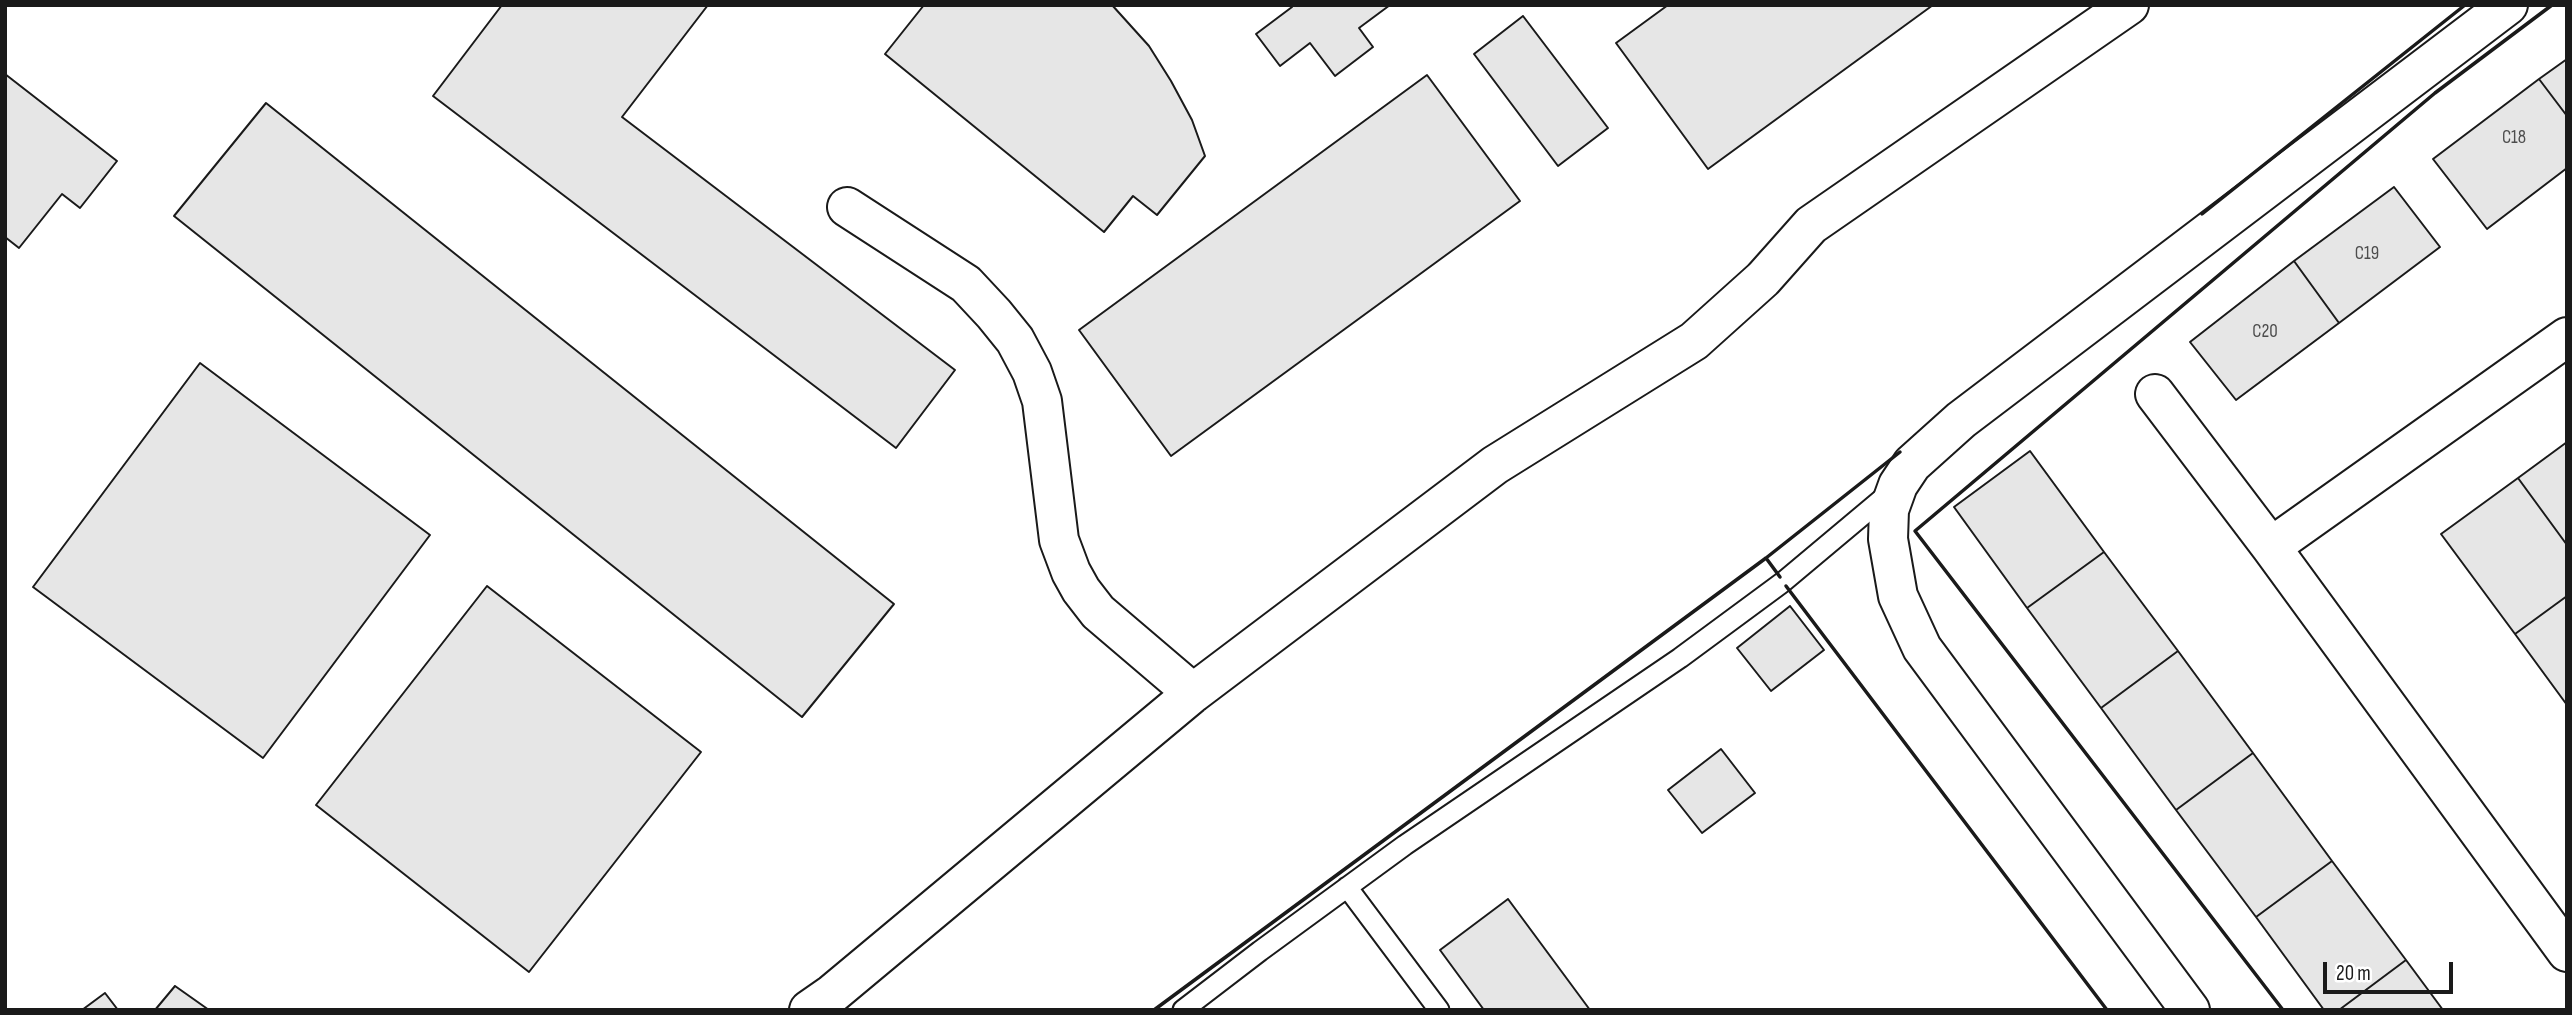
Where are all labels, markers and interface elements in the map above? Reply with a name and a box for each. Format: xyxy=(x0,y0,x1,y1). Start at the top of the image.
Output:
house number: C18 xyxy=(2502,127,2526,149)
house number: C19 xyxy=(2355,243,2379,265)
house number: C20 xyxy=(2252,321,2278,343)
scale bar xyxy=(2327,948,2456,992)
text: 20 m xyxy=(2336,961,2371,986)

